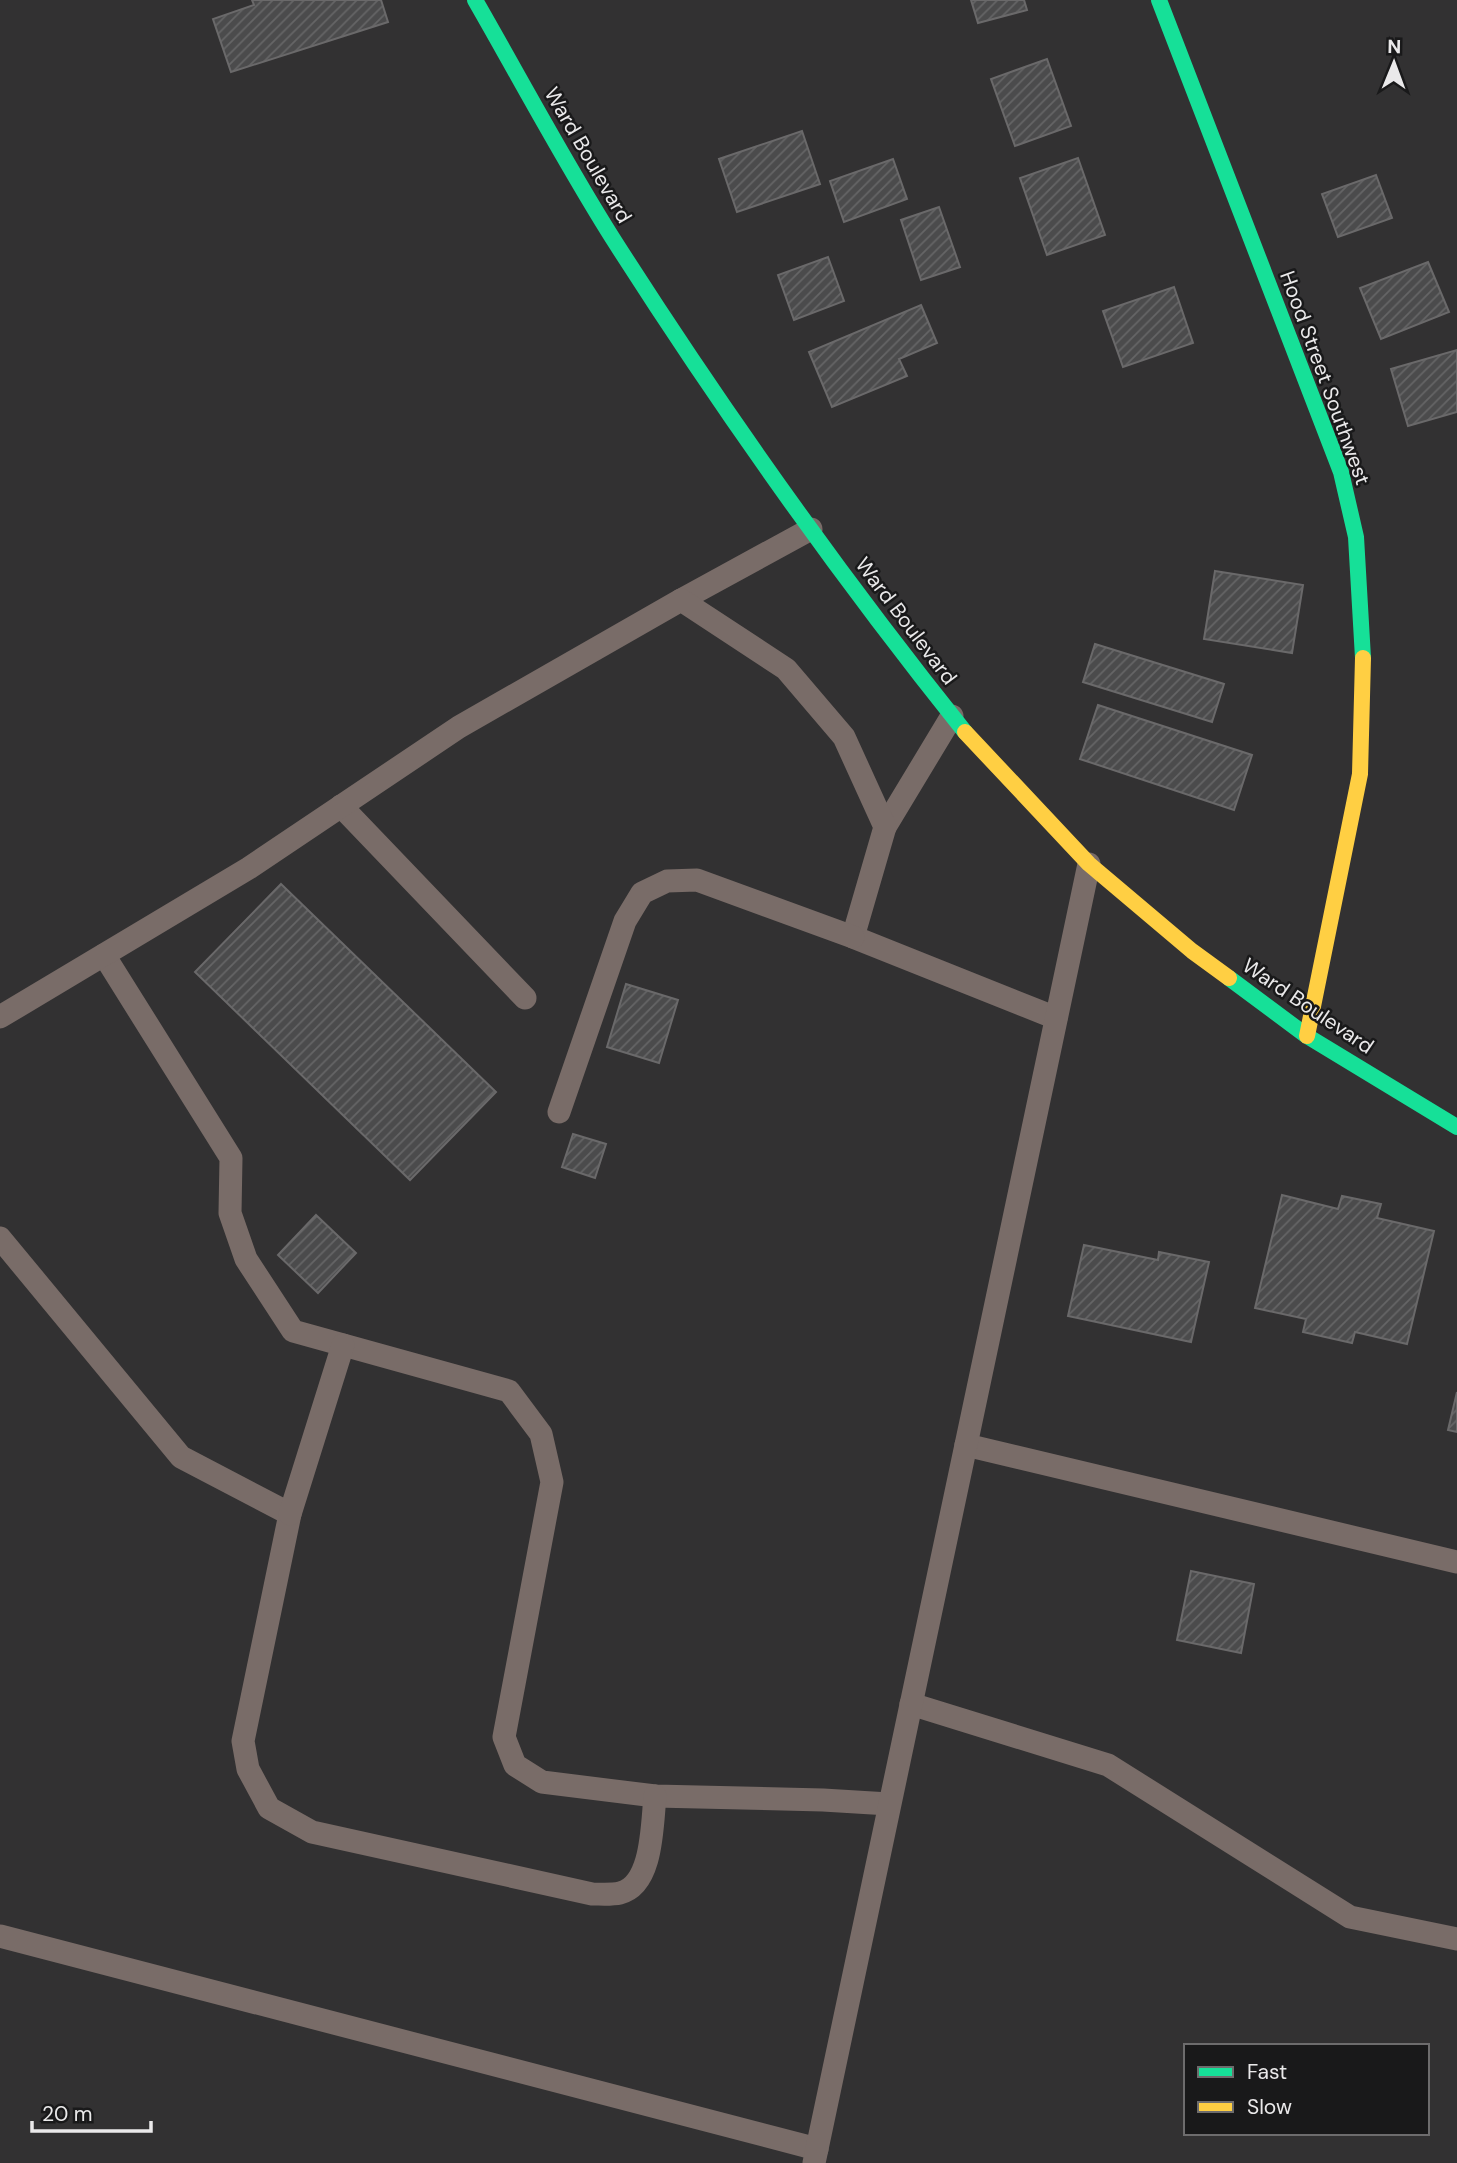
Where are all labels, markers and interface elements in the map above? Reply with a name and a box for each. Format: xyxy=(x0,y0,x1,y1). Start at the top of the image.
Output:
north arrow xyxy=(1359,28,1429,98)
text: N xyxy=(1387,34,1401,59)
street label: Ward Boulevard xyxy=(538,82,638,228)
street label: Hood Street Southwest xyxy=(1273,267,1377,489)
street label: Ward Boulevard xyxy=(849,552,963,690)
street label: Ward Boulevard xyxy=(1237,952,1379,1060)
legend xyxy=(1184,2044,1429,2135)
text: Fast xyxy=(1247,2058,1287,2086)
scale bar xyxy=(32,2090,150,2134)
text: Slow xyxy=(1247,2093,1292,2121)
text: 20 m xyxy=(42,2100,93,2128)

